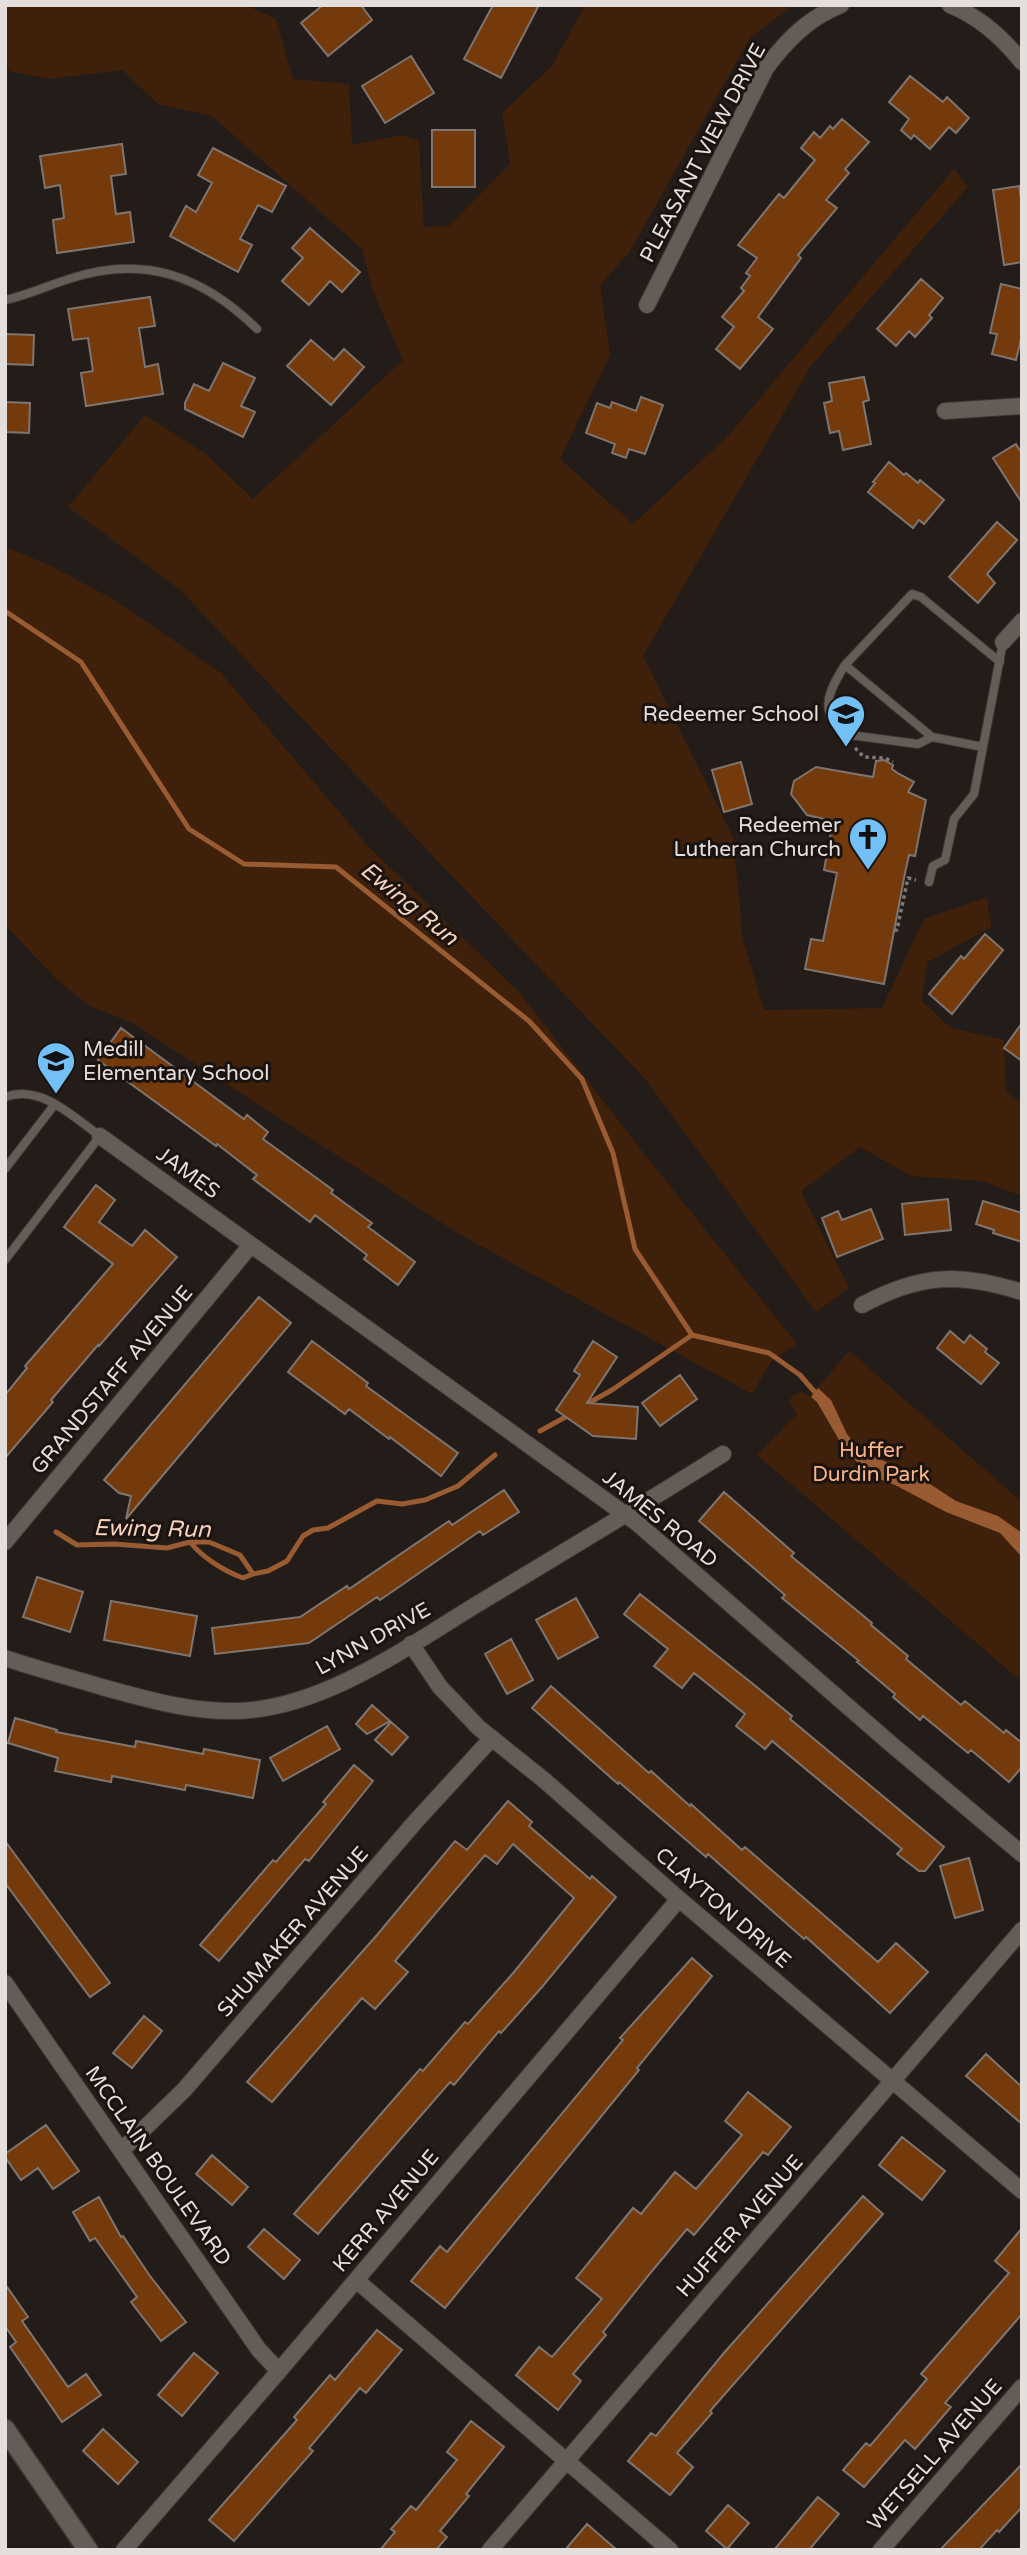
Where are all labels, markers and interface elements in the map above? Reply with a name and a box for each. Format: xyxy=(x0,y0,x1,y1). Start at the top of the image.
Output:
street label: PLEASANT VIEW DRIVE xyxy=(635,39,771,267)
school or university icon: Redeemer School xyxy=(825,693,867,748)
place label: Redeemer School xyxy=(643,702,819,727)
place label: Redeemer Lutheran Church xyxy=(674,813,841,862)
church icon: Redeemer Lutheran Church xyxy=(847,816,889,871)
water label: Ewing Run xyxy=(355,856,464,952)
place label: Medill Elementary School xyxy=(83,1037,270,1086)
school or university icon: Medill Elementary School xyxy=(35,1040,77,1095)
street label: JAMES xyxy=(151,1142,225,1204)
street label: GRANDSTAFF AVENUE xyxy=(26,1281,198,1479)
park label: Huffer Durdin Park xyxy=(812,1438,930,1487)
street label: JAMES ROAD xyxy=(597,1465,723,1573)
water label: Ewing Run xyxy=(93,1514,212,1544)
street label: LYNN DRIVE xyxy=(311,1597,435,1681)
street label: SHUMAKER AVENUE xyxy=(212,1842,374,2022)
street label: CLAYTON DRIVE xyxy=(650,1842,796,1974)
street label: MCCLAIN BOULEVARD xyxy=(80,2061,236,2271)
street label: KERR AVENUE xyxy=(328,2145,444,2277)
street label: HUFFER AVENUE xyxy=(672,2150,808,2302)
street label: WETSELL AVENUE xyxy=(862,2374,1008,2536)

